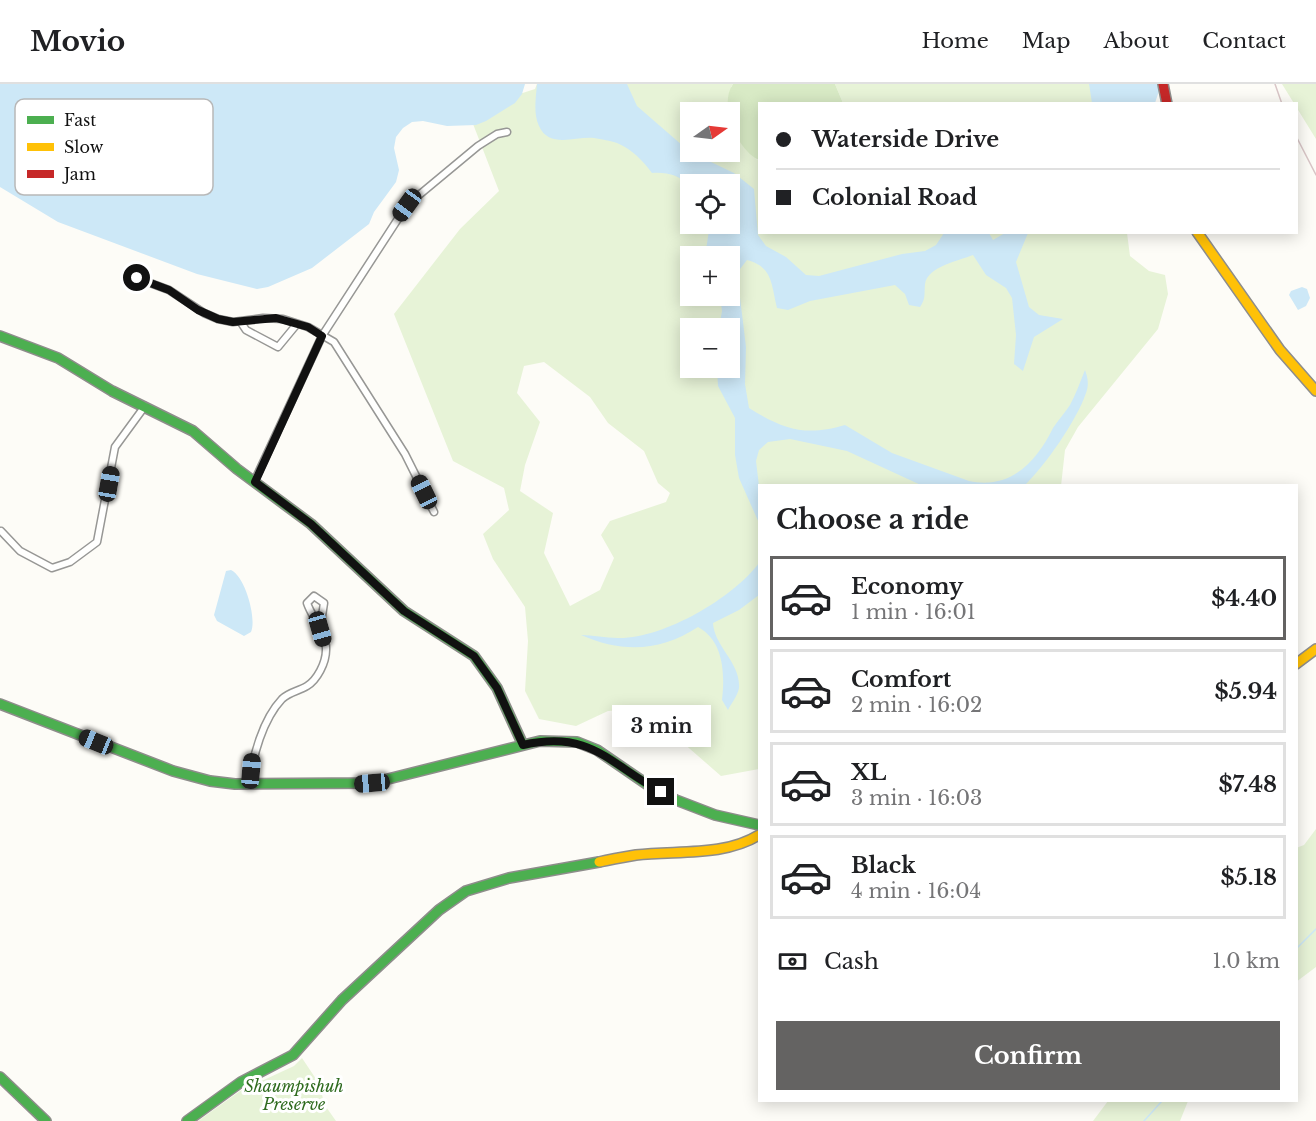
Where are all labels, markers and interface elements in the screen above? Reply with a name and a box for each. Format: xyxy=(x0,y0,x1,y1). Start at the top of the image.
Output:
text: Movio xyxy=(30,24,125,59)
text: Home xyxy=(922,28,989,54)
text: Map xyxy=(1022,28,1070,54)
text: About xyxy=(1103,28,1169,54)
text: Contact xyxy=(1202,28,1286,54)
legend xyxy=(15,99,213,195)
north arrow xyxy=(680,102,740,162)
map controls xyxy=(680,102,740,378)
text: Fast xyxy=(64,110,96,130)
text: Waterside Drive xyxy=(812,126,999,153)
text: Slow xyxy=(64,137,104,157)
text: Jam xyxy=(62,164,96,184)
button: locate xyxy=(680,174,740,234)
text: Colonial Road xyxy=(812,184,977,211)
car xyxy=(389,185,425,225)
button: + xyxy=(680,246,740,306)
route start xyxy=(123,264,150,291)
button: − xyxy=(680,318,740,378)
car xyxy=(97,465,121,503)
car xyxy=(408,472,440,512)
text: Choose a ride xyxy=(776,503,969,536)
icon: car xyxy=(779,571,833,625)
text: Economy xyxy=(851,573,963,600)
text: $4.40 xyxy=(1211,585,1277,612)
text: 1 min · 16:01 xyxy=(851,600,976,624)
car xyxy=(306,609,334,649)
icon: car xyxy=(779,664,833,718)
text: Comfort xyxy=(851,666,951,693)
text: $5.94 xyxy=(1215,678,1277,705)
text: 2 min · 16:02 xyxy=(851,693,982,717)
callout: 3 min xyxy=(612,705,710,747)
text: 3 min xyxy=(631,714,692,738)
car xyxy=(76,727,116,757)
car xyxy=(240,752,262,790)
icon: car xyxy=(779,757,833,811)
text: XL xyxy=(851,759,886,786)
text: $7.48 xyxy=(1218,771,1277,798)
car xyxy=(353,772,391,794)
route end xyxy=(647,778,674,805)
text: 3 min · 16:03 xyxy=(851,786,982,810)
icon: car xyxy=(779,850,833,904)
text: Black xyxy=(851,852,916,879)
text: $5.18 xyxy=(1220,864,1277,891)
text: 4 min · 16:04 xyxy=(851,879,981,903)
icon: cash xyxy=(776,945,809,978)
text: Cash xyxy=(824,948,879,975)
text: 1.0 km xyxy=(1212,949,1280,973)
button: Confirm xyxy=(776,1021,1280,1090)
park label: Shaumpishuh Preserve xyxy=(244,1076,344,1114)

